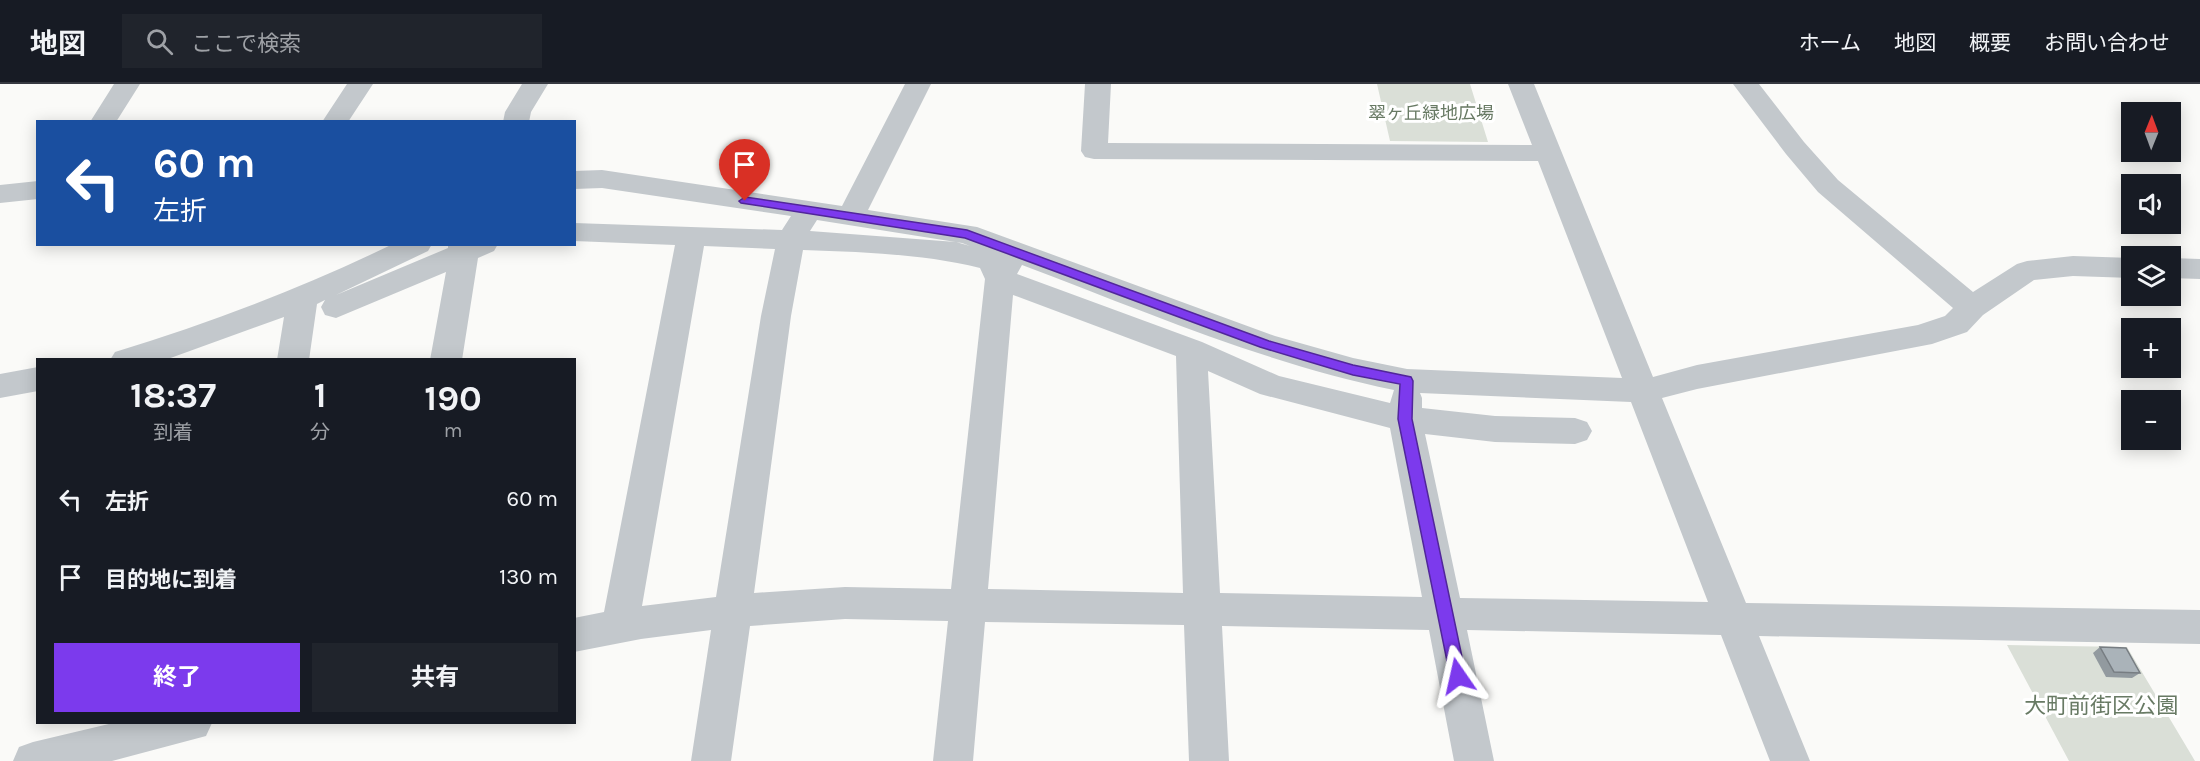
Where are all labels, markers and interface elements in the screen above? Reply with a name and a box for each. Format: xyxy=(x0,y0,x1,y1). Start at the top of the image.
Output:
search box xyxy=(122,14,542,68)
icon: search xyxy=(143,25,176,58)
text: 地図 xyxy=(30,27,86,60)
text: ここで検索 xyxy=(191,31,301,57)
text: ホーム xyxy=(1799,31,1861,55)
text: 地図 xyxy=(1894,31,1936,55)
text: 概要 xyxy=(1969,31,2011,55)
text: お問い合わせ xyxy=(2044,31,2170,55)
park label: 翠ヶ丘緑地広場 xyxy=(1368,102,1494,124)
north arrow xyxy=(2121,102,2181,162)
map controls xyxy=(2121,102,2181,450)
text: 60 m xyxy=(153,138,256,188)
pin xyxy=(719,139,770,201)
icon: left xyxy=(54,144,132,222)
icon: arrive xyxy=(728,148,761,181)
button: sound xyxy=(2121,174,2181,234)
text: 左折 xyxy=(153,195,207,227)
button: layers xyxy=(2121,246,2181,306)
button: + xyxy=(2121,318,2181,378)
text: 18:37 xyxy=(130,374,216,416)
text: 1 xyxy=(314,374,327,416)
text: 190 xyxy=(424,377,482,419)
button: − xyxy=(2121,390,2181,450)
text: m xyxy=(444,419,462,442)
text: 到着 xyxy=(153,421,193,444)
text: 分 xyxy=(310,421,330,444)
icon: left xyxy=(54,483,87,516)
text: 60 m xyxy=(507,486,558,512)
text: 左折 xyxy=(105,489,149,515)
icon: arrive xyxy=(54,561,87,594)
text: 130 m xyxy=(499,564,558,590)
text: 目的地に到着 xyxy=(105,567,237,593)
button: 終了 xyxy=(54,643,300,712)
button: 共有 xyxy=(312,643,558,712)
position arrow xyxy=(1426,644,1490,708)
park label: 大町前街区公園 xyxy=(2024,693,2178,719)

